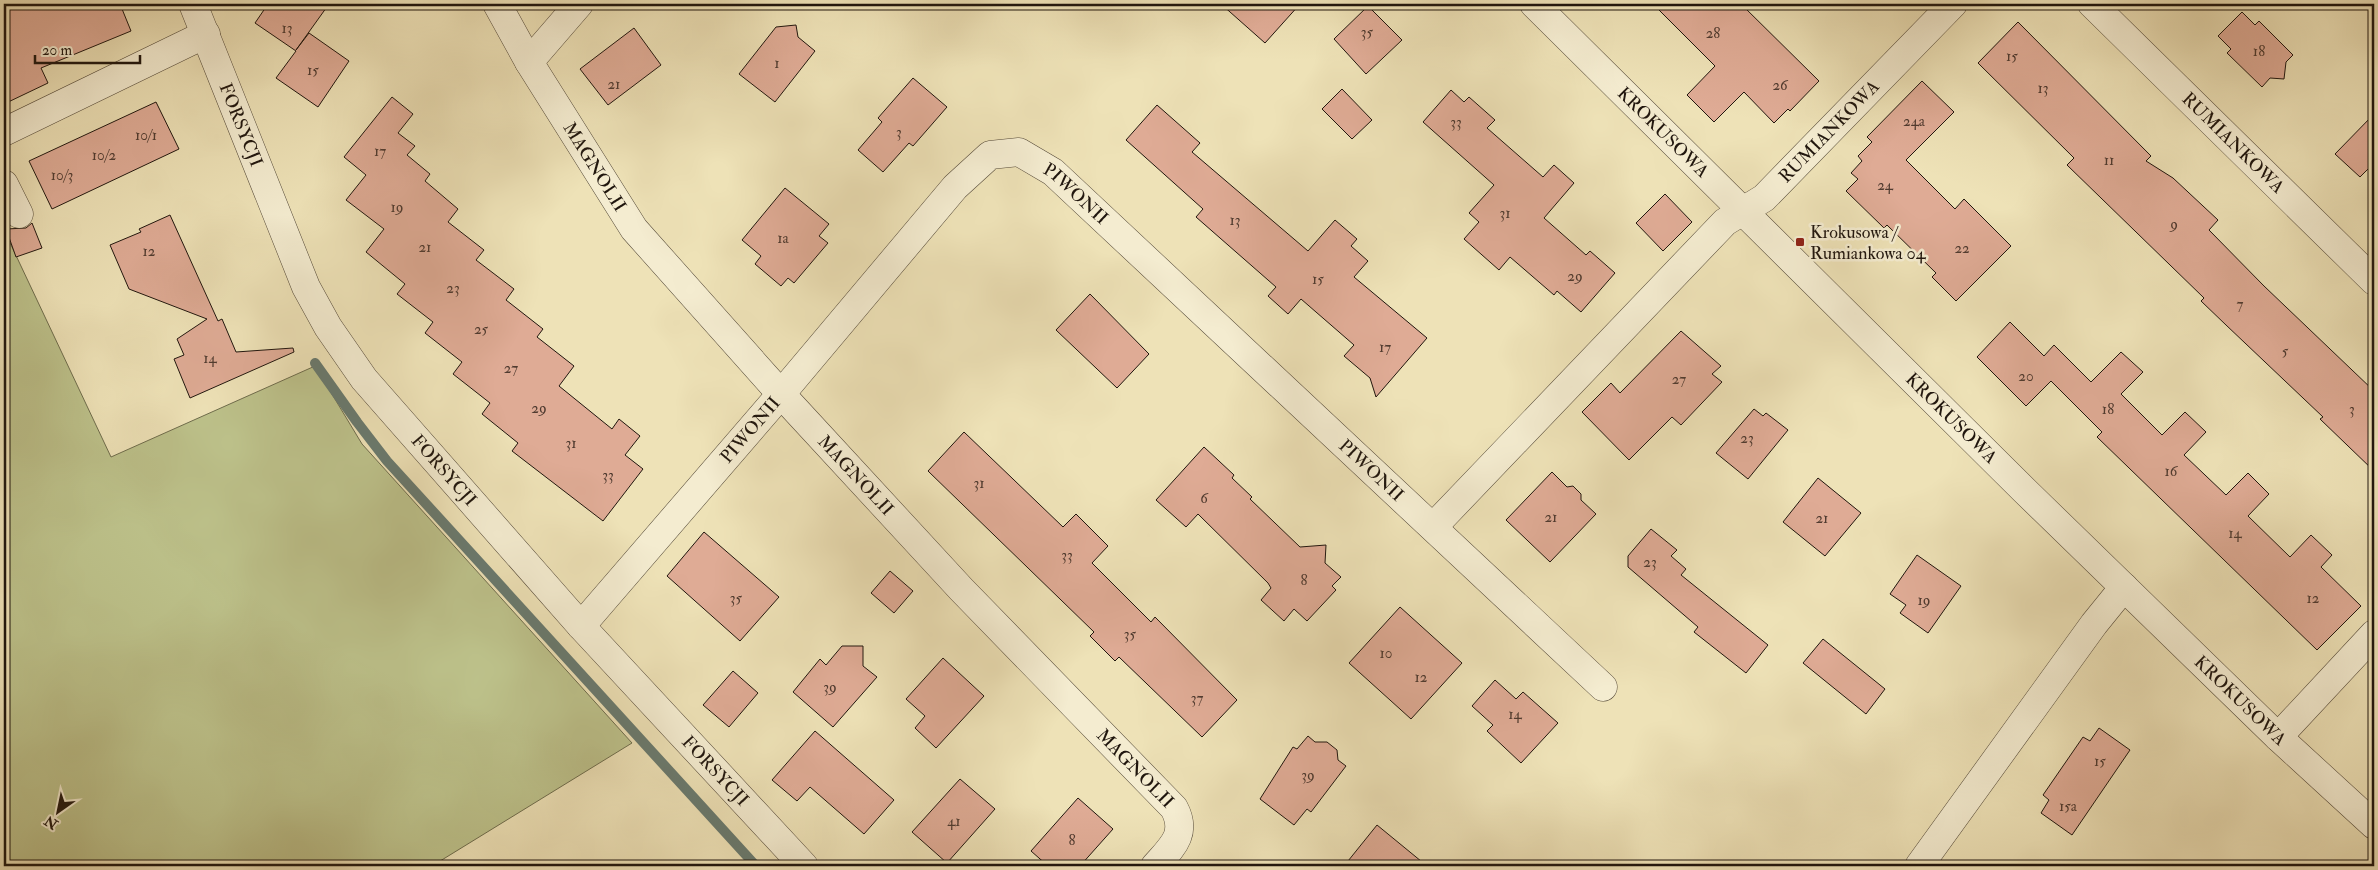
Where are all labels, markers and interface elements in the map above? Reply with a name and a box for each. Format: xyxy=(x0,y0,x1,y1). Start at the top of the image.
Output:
house number: 13 xyxy=(281,19,293,38)
house number: 35 xyxy=(1361,23,1374,42)
house number: 28 xyxy=(1706,24,1720,43)
scale bar xyxy=(35,32,140,64)
text: 20 m xyxy=(42,41,72,60)
house number: 18 xyxy=(2253,42,2265,61)
house number: 15 xyxy=(2006,47,2018,66)
house number: 1 xyxy=(774,54,780,73)
house number: 15 xyxy=(307,61,319,80)
house number: 21 xyxy=(608,75,620,94)
street label: RUMIANKOWA xyxy=(1774,75,1884,188)
house number: 26 xyxy=(1772,76,1789,95)
street label: FORSYCJI xyxy=(214,79,268,170)
house number: 13 xyxy=(2037,79,2049,98)
street label: KROKUSOWA xyxy=(1613,82,1714,183)
street label: RUMIANKOWA xyxy=(2177,87,2290,199)
house number: 24a xyxy=(1903,112,1926,131)
house number: 33 xyxy=(1450,113,1462,132)
street label: MAGNOLII xyxy=(558,118,632,216)
house number: 3 xyxy=(896,123,902,142)
house number: 10/1 xyxy=(135,126,157,145)
house number: 17 xyxy=(374,142,386,161)
house number: 10/2 xyxy=(92,146,117,165)
house number: 11 xyxy=(2104,151,2114,170)
street label: PIWONII xyxy=(1039,157,1113,229)
house number: 10/3 xyxy=(51,166,73,185)
house number: 24 xyxy=(1877,176,1894,195)
house number: 19 xyxy=(391,198,403,217)
house number: 31 xyxy=(1499,204,1511,223)
house number: 13 xyxy=(1229,211,1241,230)
house number: 9 xyxy=(2169,215,2178,234)
place label: Krokusowa / Rumiankowa 04 xyxy=(1810,221,1927,265)
house number: 1a xyxy=(777,229,790,248)
marker: Krokusowa / Rumiankowa 04 xyxy=(1794,236,1806,248)
house number: 21 xyxy=(419,238,431,257)
house number: 22 xyxy=(1954,239,1970,258)
house number: 12 xyxy=(143,242,156,261)
house number: 29 xyxy=(1567,267,1583,286)
house number: 15 xyxy=(1312,270,1324,289)
house number: 23 xyxy=(446,279,460,298)
house number: 7 xyxy=(2237,295,2244,314)
house number: 25 xyxy=(474,320,488,339)
house number: 17 xyxy=(1379,338,1391,357)
house number: 5 xyxy=(2282,342,2289,361)
house number: 14 xyxy=(203,349,218,368)
house number: 27 xyxy=(504,359,518,378)
house number: 20 xyxy=(2018,367,2034,386)
street label: KROKUSOWA xyxy=(1901,368,2003,469)
house number: 27 xyxy=(1672,370,1686,389)
street label: PIWONII xyxy=(715,392,785,468)
house number: 29 xyxy=(531,399,547,418)
house number: 18 xyxy=(2102,400,2114,419)
house number: 3 xyxy=(2349,400,2355,419)
street label: FORSYCJI xyxy=(406,429,482,511)
house number: 23 xyxy=(1740,429,1754,448)
street label: MAGNOLII xyxy=(813,430,899,520)
house number: 31 xyxy=(565,434,577,453)
street label: PIWONII xyxy=(1334,434,1409,506)
house number: 16 xyxy=(2165,462,2179,481)
house number: 33 xyxy=(602,466,614,485)
house number: 31 xyxy=(973,474,985,493)
house number: 6 xyxy=(1200,489,1209,508)
house number: 21 xyxy=(1545,508,1557,527)
house number: 21 xyxy=(1816,509,1828,528)
house number: 14 xyxy=(2228,524,2243,543)
house number: 33 xyxy=(1061,546,1073,565)
house number: 23 xyxy=(1643,553,1657,572)
house number: 8 xyxy=(1300,571,1308,590)
house number: 35 xyxy=(730,589,743,608)
house number: 12 xyxy=(2307,589,2320,608)
house number: 19 xyxy=(1918,591,1930,610)
house number: 35 xyxy=(1124,625,1137,644)
house number: 10 xyxy=(1380,644,1392,663)
street label: KROKUSOWA xyxy=(2189,650,2292,751)
house number: 12 xyxy=(1415,668,1428,687)
house number: 39 xyxy=(823,678,837,697)
house number: 37 xyxy=(1191,689,1203,708)
house number: 14 xyxy=(1508,705,1523,724)
street label: MAGNOLII xyxy=(1092,724,1179,813)
street label: FORSYCJI xyxy=(677,731,754,811)
house number: 15 xyxy=(2094,752,2106,771)
house number: 39 xyxy=(1301,766,1315,785)
north arrow xyxy=(32,788,82,838)
house number: 15a xyxy=(2059,797,2078,816)
text: N xyxy=(41,812,62,834)
house number: 41 xyxy=(947,812,961,831)
house number: 8 xyxy=(1068,831,1076,850)

